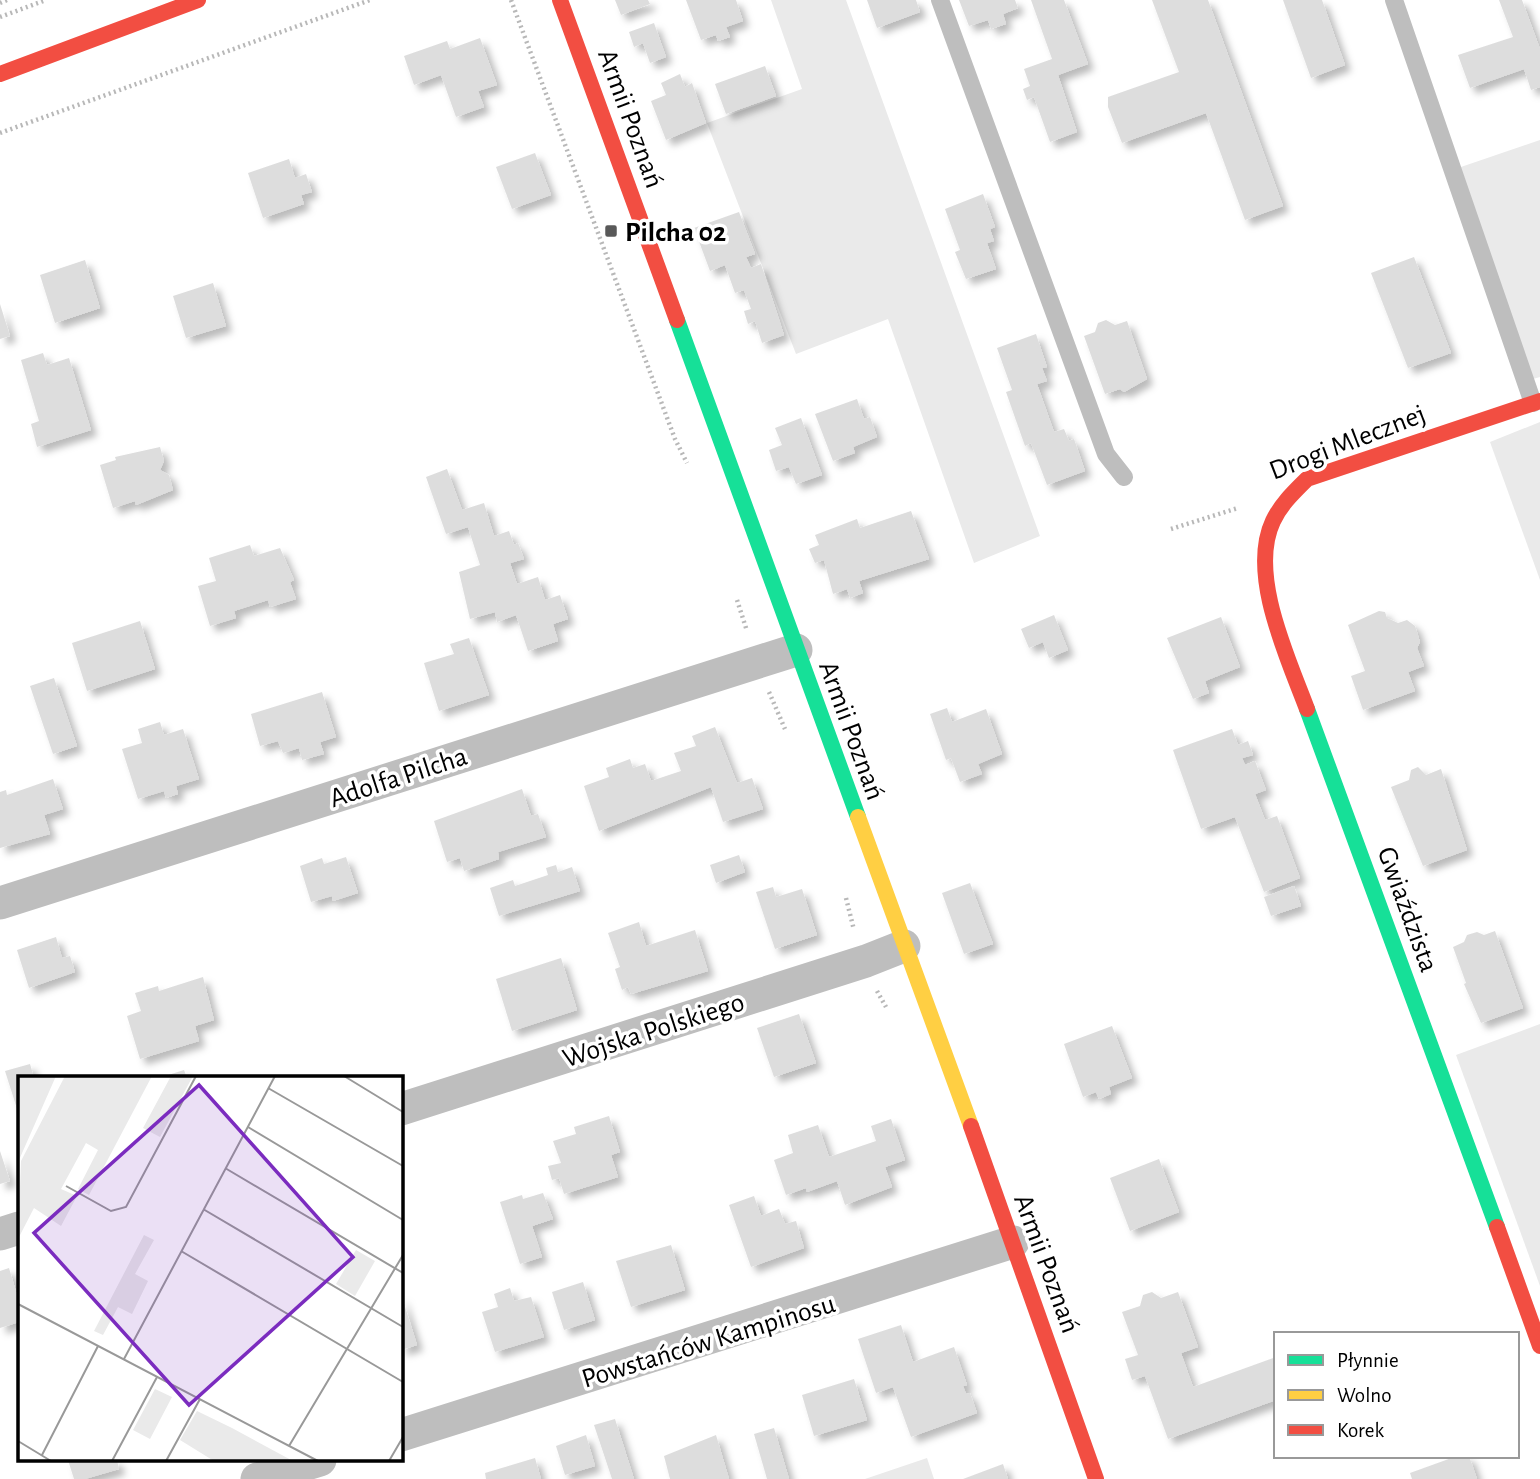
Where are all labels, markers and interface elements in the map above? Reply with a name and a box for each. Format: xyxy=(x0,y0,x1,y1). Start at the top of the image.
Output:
street label: Armii Poznań xyxy=(592,46,668,192)
place label: Pilcha 02 xyxy=(625,219,726,247)
marker: Pilcha 02 xyxy=(603,223,619,239)
street label: Drogi Mlecznej xyxy=(1266,400,1430,485)
street label: Armii Poznań xyxy=(813,658,889,804)
street label: Adolfa Pilcha xyxy=(326,742,471,813)
street label: Gwiaździsta xyxy=(1372,843,1443,976)
street label: Wojska Polskiego xyxy=(559,988,748,1073)
inset map xyxy=(18,1076,402,1462)
street label: Armii Poznań xyxy=(1008,1191,1084,1337)
street label: Powstańców Kampinosu xyxy=(578,1290,839,1394)
legend xyxy=(1274,1332,1519,1458)
text: Płynnie xyxy=(1337,1350,1399,1371)
text: Wolno xyxy=(1337,1385,1391,1406)
text: Korek xyxy=(1337,1420,1385,1441)

